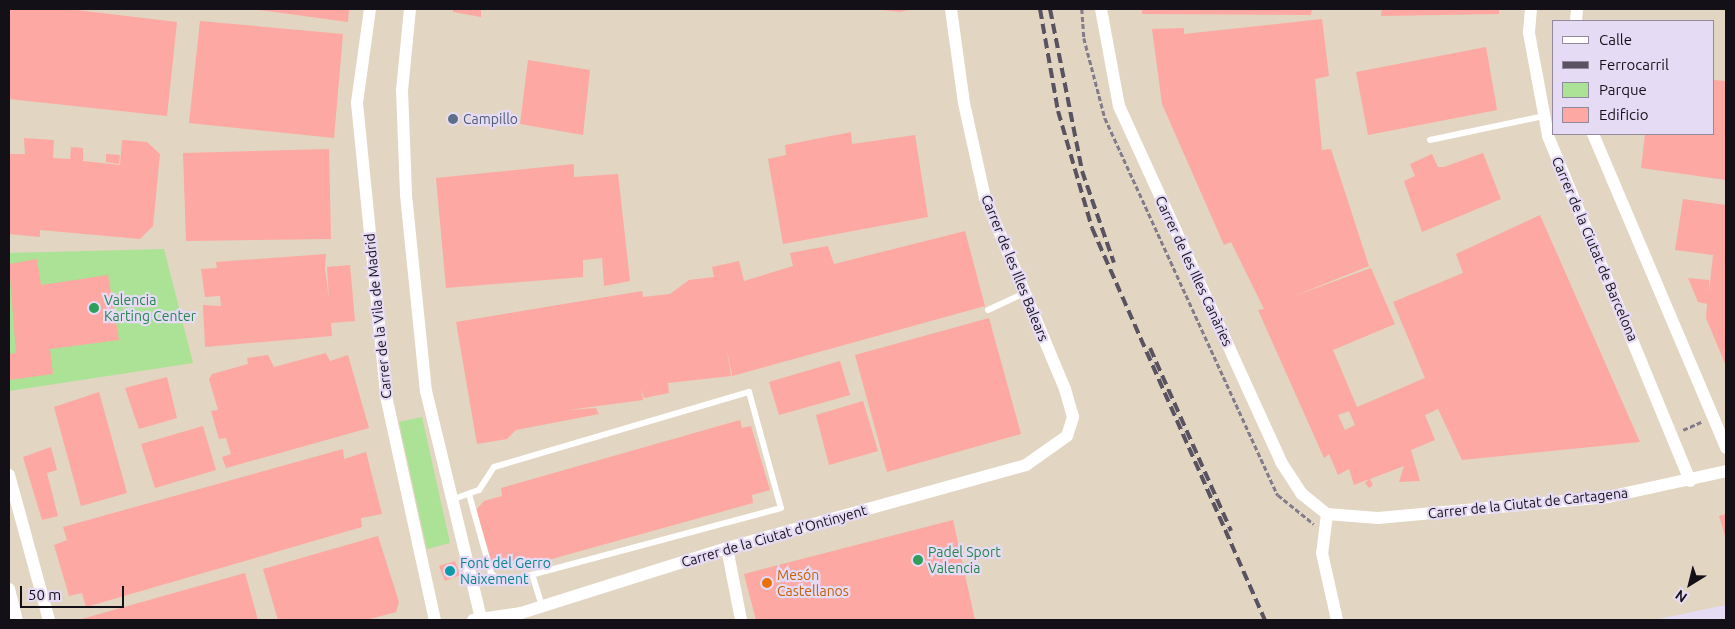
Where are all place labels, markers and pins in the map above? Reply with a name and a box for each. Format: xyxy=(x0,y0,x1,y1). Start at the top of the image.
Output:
place label: Campillo xyxy=(463,111,518,127)
marker: Campillo xyxy=(447,113,459,125)
place label: Valencia Karting Center xyxy=(104,292,196,324)
marker: Valencia Karting Center xyxy=(88,302,100,314)
place label: Padel Sport Valencia xyxy=(928,544,1001,576)
marker: Padel Sport Valencia xyxy=(912,554,924,566)
place label: Font del Gerro Naixement xyxy=(460,555,551,588)
marker: Font del Gerro Naixement xyxy=(444,565,456,577)
place label: Mesón Castellanos xyxy=(777,567,849,600)
marker: Mesón Castellanos xyxy=(761,577,773,589)

